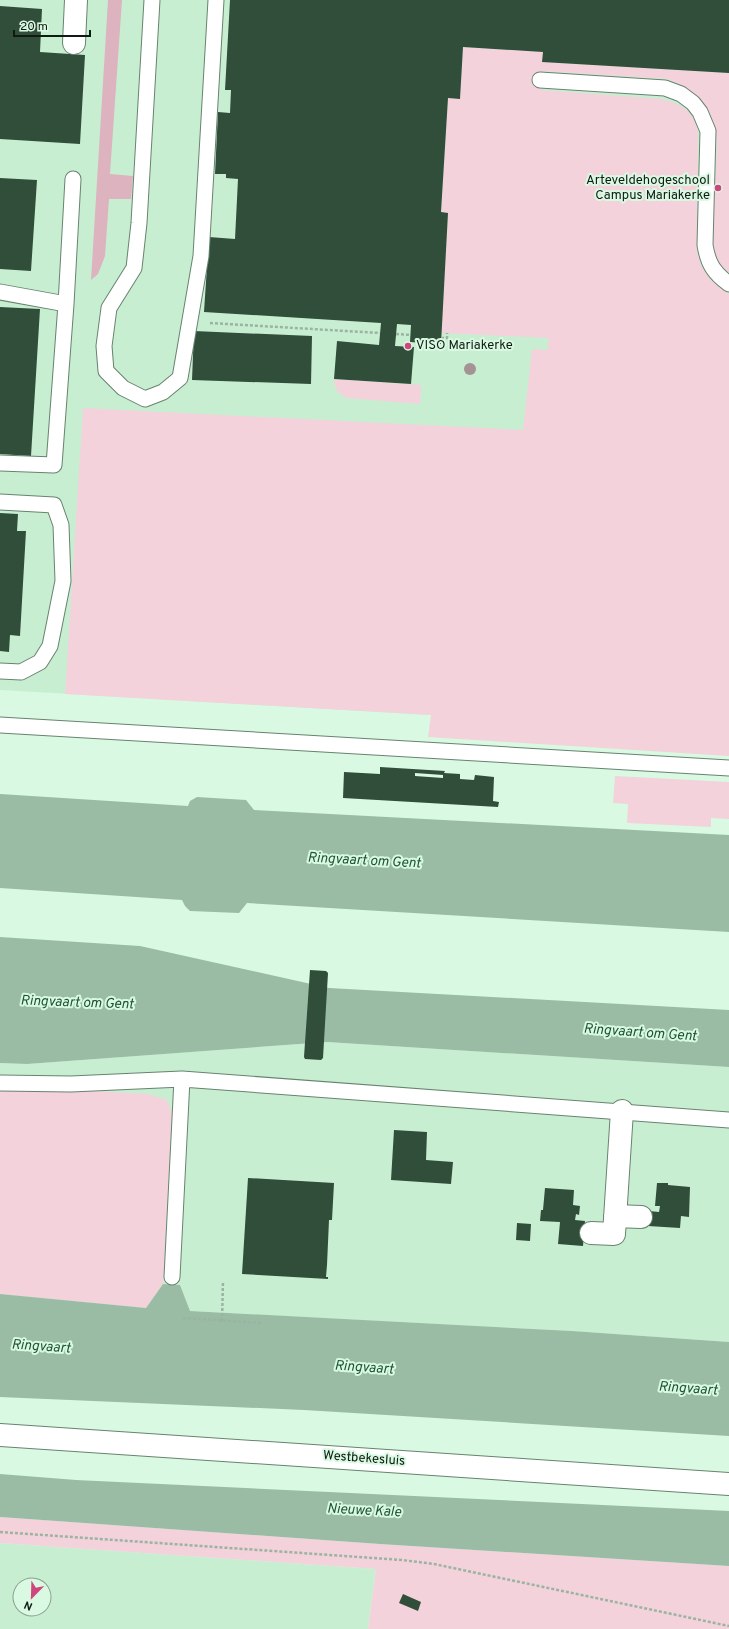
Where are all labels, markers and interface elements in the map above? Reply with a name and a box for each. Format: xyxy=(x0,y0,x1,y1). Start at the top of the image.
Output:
scale bar xyxy=(14,12,90,38)
text: 20 m xyxy=(20,19,48,35)
place label: Arteveldehogeschool Campus Mariakerke xyxy=(586,173,710,204)
marker: Arteveldehogeschool Campus Mariakerke xyxy=(713,183,723,193)
place label: VISO Mariakerke xyxy=(416,338,513,354)
marker: VISO Mariakerke xyxy=(403,341,413,351)
water label: Ringvaart om Gent xyxy=(307,850,422,873)
water label: Ringvaart om Gent xyxy=(20,993,135,1014)
water label: Ringvaart om Gent xyxy=(583,1021,698,1045)
water label: Ringvaart xyxy=(11,1336,72,1358)
water label: Ringvaart xyxy=(334,1357,395,1379)
water label: Ringvaart xyxy=(658,1378,719,1400)
street label: Westbekesluis xyxy=(322,1448,406,1470)
water label: Nieuwe Kale xyxy=(326,1501,402,1521)
north arrow xyxy=(12,1577,52,1617)
text: N xyxy=(22,1597,35,1613)

